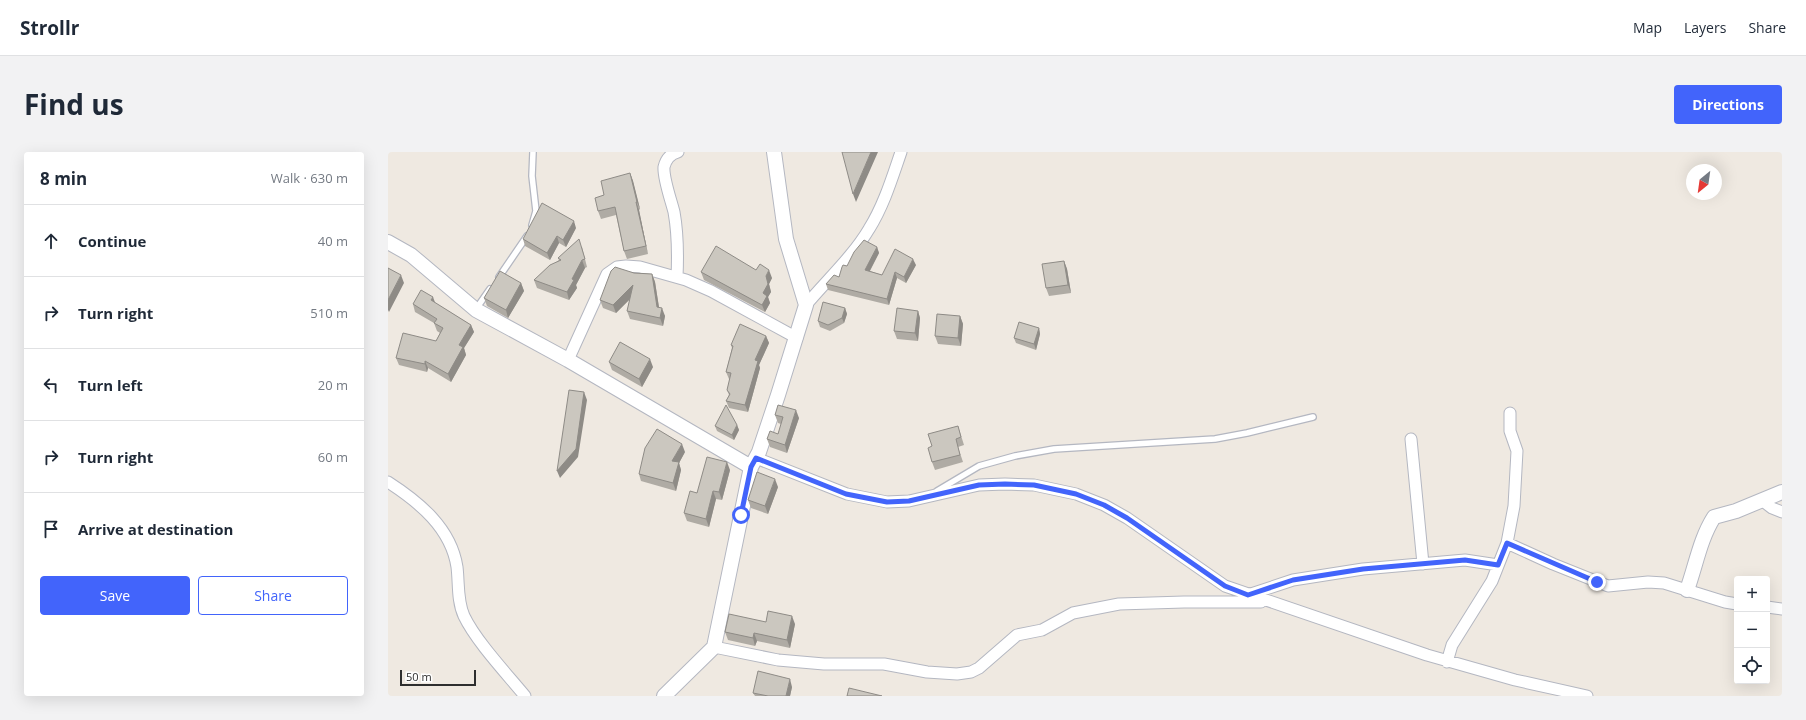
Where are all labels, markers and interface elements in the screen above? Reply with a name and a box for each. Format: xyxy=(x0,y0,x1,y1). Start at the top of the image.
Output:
text: Strollr xyxy=(20,15,79,41)
text: Map xyxy=(1633,18,1662,37)
text: Layers xyxy=(1684,18,1726,37)
text: Share xyxy=(1748,18,1786,37)
text: Find us xyxy=(24,85,124,123)
button: Directions xyxy=(1674,85,1782,124)
north arrow xyxy=(1686,164,1722,200)
text: 8 min xyxy=(40,167,87,190)
text: Walk · 630 m xyxy=(271,169,348,187)
icon: ahead xyxy=(40,230,62,252)
text: Continue xyxy=(78,231,146,251)
text: 40 m xyxy=(318,232,348,250)
icon: right xyxy=(40,302,62,324)
text: Turn right xyxy=(78,303,153,323)
text: 510 m xyxy=(310,304,348,322)
icon: left xyxy=(40,374,62,396)
text: Turn left xyxy=(78,375,143,395)
text: 20 m xyxy=(318,376,348,394)
icon: right xyxy=(40,446,62,468)
text: Turn right xyxy=(78,447,153,467)
text: 60 m xyxy=(318,448,348,466)
route start xyxy=(732,506,750,524)
icon: arrive xyxy=(40,518,62,540)
text: Arrive at destination xyxy=(78,519,233,539)
route end xyxy=(1588,573,1606,591)
button: Save xyxy=(40,576,190,615)
button: Share xyxy=(198,576,348,615)
map controls xyxy=(1734,576,1770,684)
button: + xyxy=(1734,576,1770,612)
button: − xyxy=(1734,612,1770,648)
button: locate xyxy=(1734,648,1770,684)
scale bar xyxy=(400,668,476,687)
text: 50 m xyxy=(406,669,432,684)

